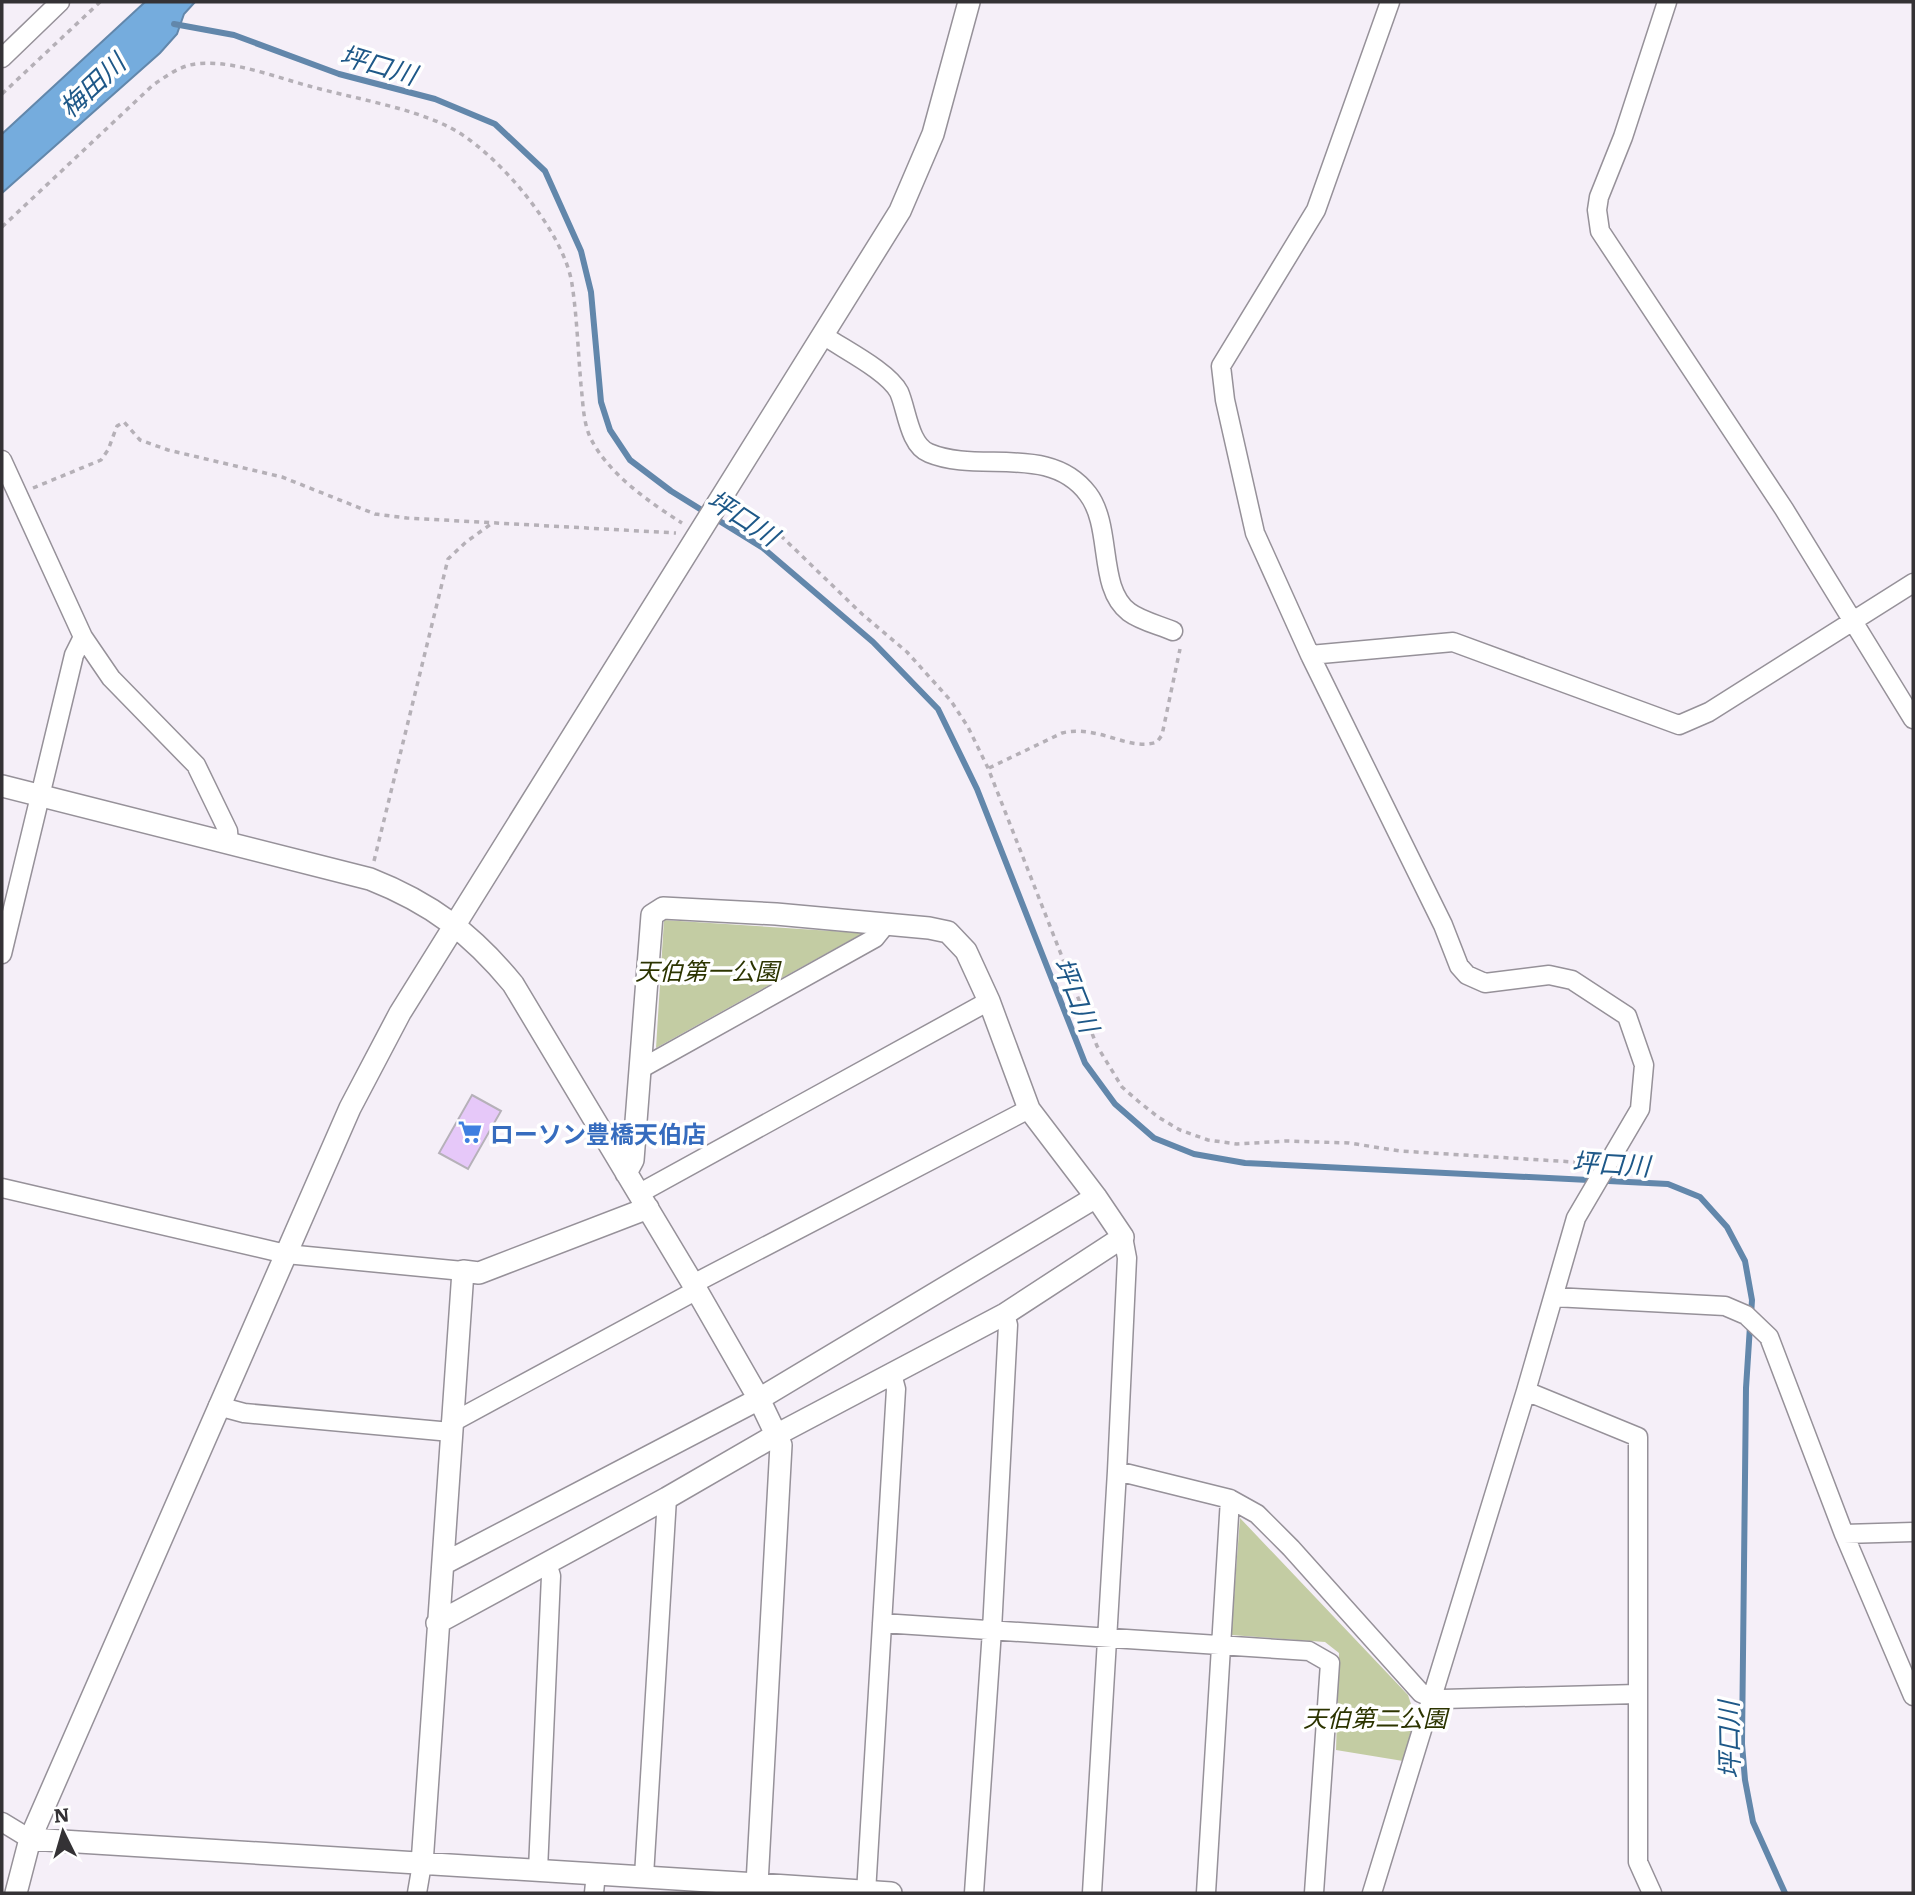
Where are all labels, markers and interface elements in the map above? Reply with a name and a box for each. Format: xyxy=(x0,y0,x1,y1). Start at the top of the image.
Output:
water label: 坪口川 xyxy=(336,34,425,93)
water label: 梅田川 xyxy=(49,41,135,125)
water label: 坪口川 xyxy=(701,478,790,555)
water label: 坪口川 xyxy=(1045,951,1112,1040)
park label: 天伯第一公園 xyxy=(635,952,782,987)
place label: ローソン豊橋天伯店 xyxy=(490,1115,706,1150)
supermarket icon: ローソン豊橋天伯店 xyxy=(456,1118,484,1146)
water label: 坪口川 xyxy=(1571,1140,1654,1184)
water label: 坪口川 xyxy=(1707,1698,1747,1779)
park label: 天伯第二公園 xyxy=(1303,1699,1450,1734)
north arrow xyxy=(28,1797,98,1867)
text: N xyxy=(52,1799,71,1829)

